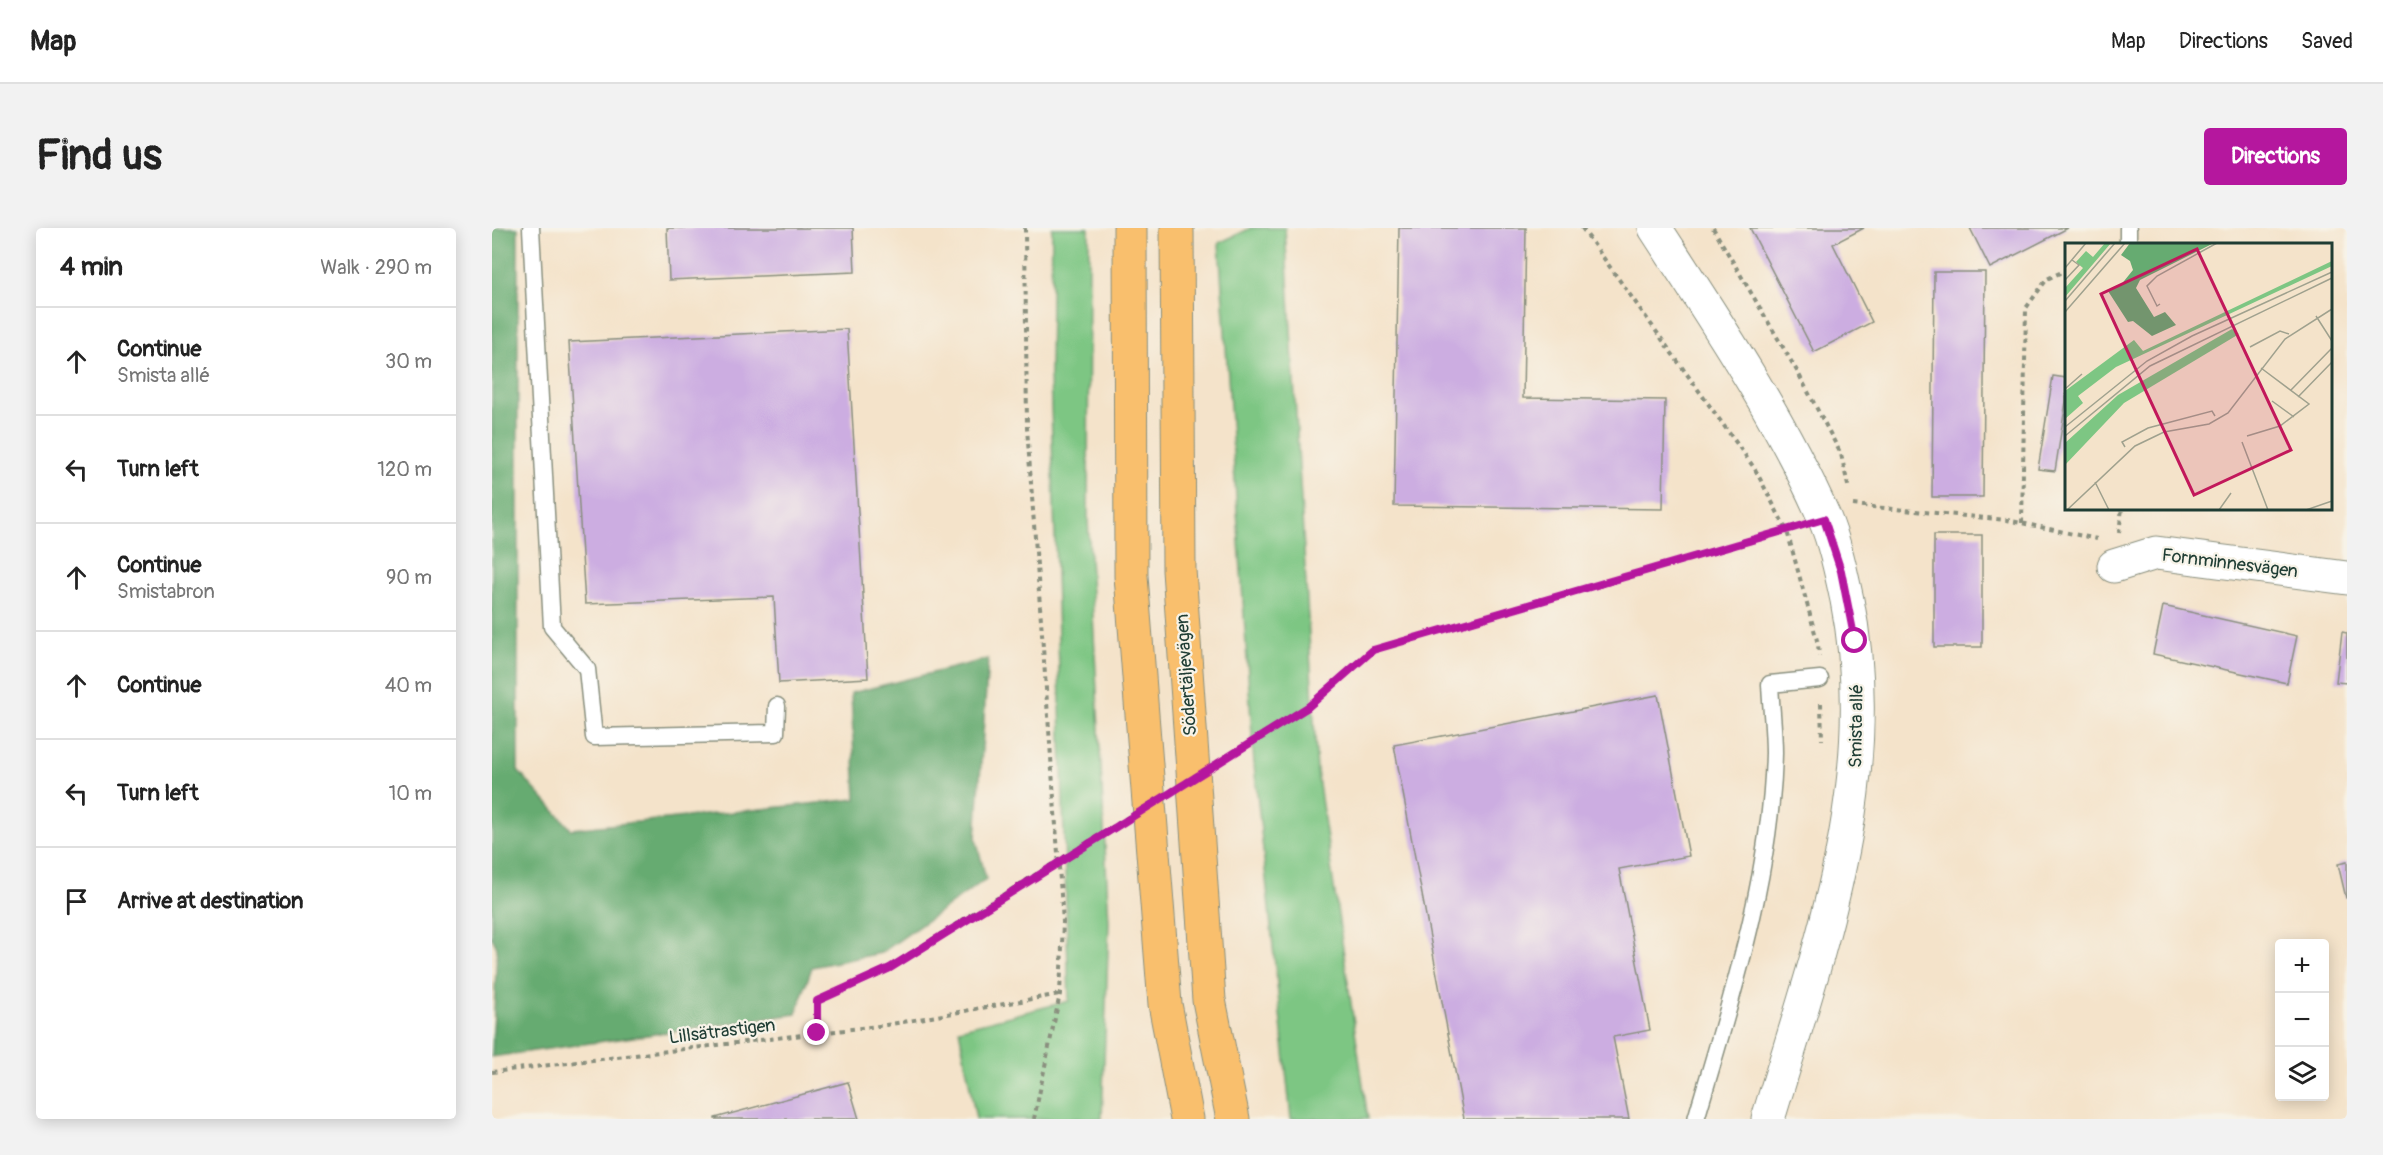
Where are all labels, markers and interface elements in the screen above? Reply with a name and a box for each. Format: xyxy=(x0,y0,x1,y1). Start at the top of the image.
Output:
text: Map xyxy=(30,24,76,59)
text: Map xyxy=(2111,28,2146,55)
text: Directions xyxy=(2179,28,2268,55)
text: Saved xyxy=(2301,28,2353,55)
button: Directions xyxy=(2204,128,2347,185)
text: Find us xyxy=(36,130,162,182)
inset map xyxy=(2065,243,2332,510)
text: 4 min xyxy=(60,251,123,283)
text: Walk · 290 m xyxy=(320,255,432,280)
text: Continue xyxy=(117,335,201,363)
icon: ahead xyxy=(60,345,93,378)
text: 30 m xyxy=(385,349,432,374)
text: Smista allé xyxy=(117,363,210,388)
icon: left xyxy=(60,453,93,486)
text: Turn left xyxy=(117,455,199,483)
text: 120 m xyxy=(377,457,432,482)
street label: Fornminnesvägen xyxy=(2161,544,2299,583)
text: Continue xyxy=(117,551,201,579)
icon: ahead xyxy=(60,561,93,594)
text: 90 m xyxy=(386,565,432,590)
text: Smistabron xyxy=(117,579,215,604)
street label: Södertäljevägen xyxy=(1171,613,1202,737)
route start xyxy=(1841,627,1867,653)
icon: ahead xyxy=(60,669,93,702)
text: Continue xyxy=(117,671,201,699)
text: 40 m xyxy=(385,673,432,698)
street label: Smista allé xyxy=(1844,684,1869,768)
icon: left xyxy=(60,777,93,810)
text: Turn left xyxy=(117,779,199,807)
text: 10 m xyxy=(388,781,432,806)
icon: arrive xyxy=(60,885,93,918)
text: Arrive at destination xyxy=(117,887,303,915)
map controls xyxy=(2275,939,2329,1101)
button: + xyxy=(2275,939,2329,993)
button: − xyxy=(2275,993,2329,1047)
street label: Lillsätrastigen xyxy=(668,1014,776,1049)
route end xyxy=(803,1019,829,1045)
button: layers xyxy=(2275,1047,2329,1101)

